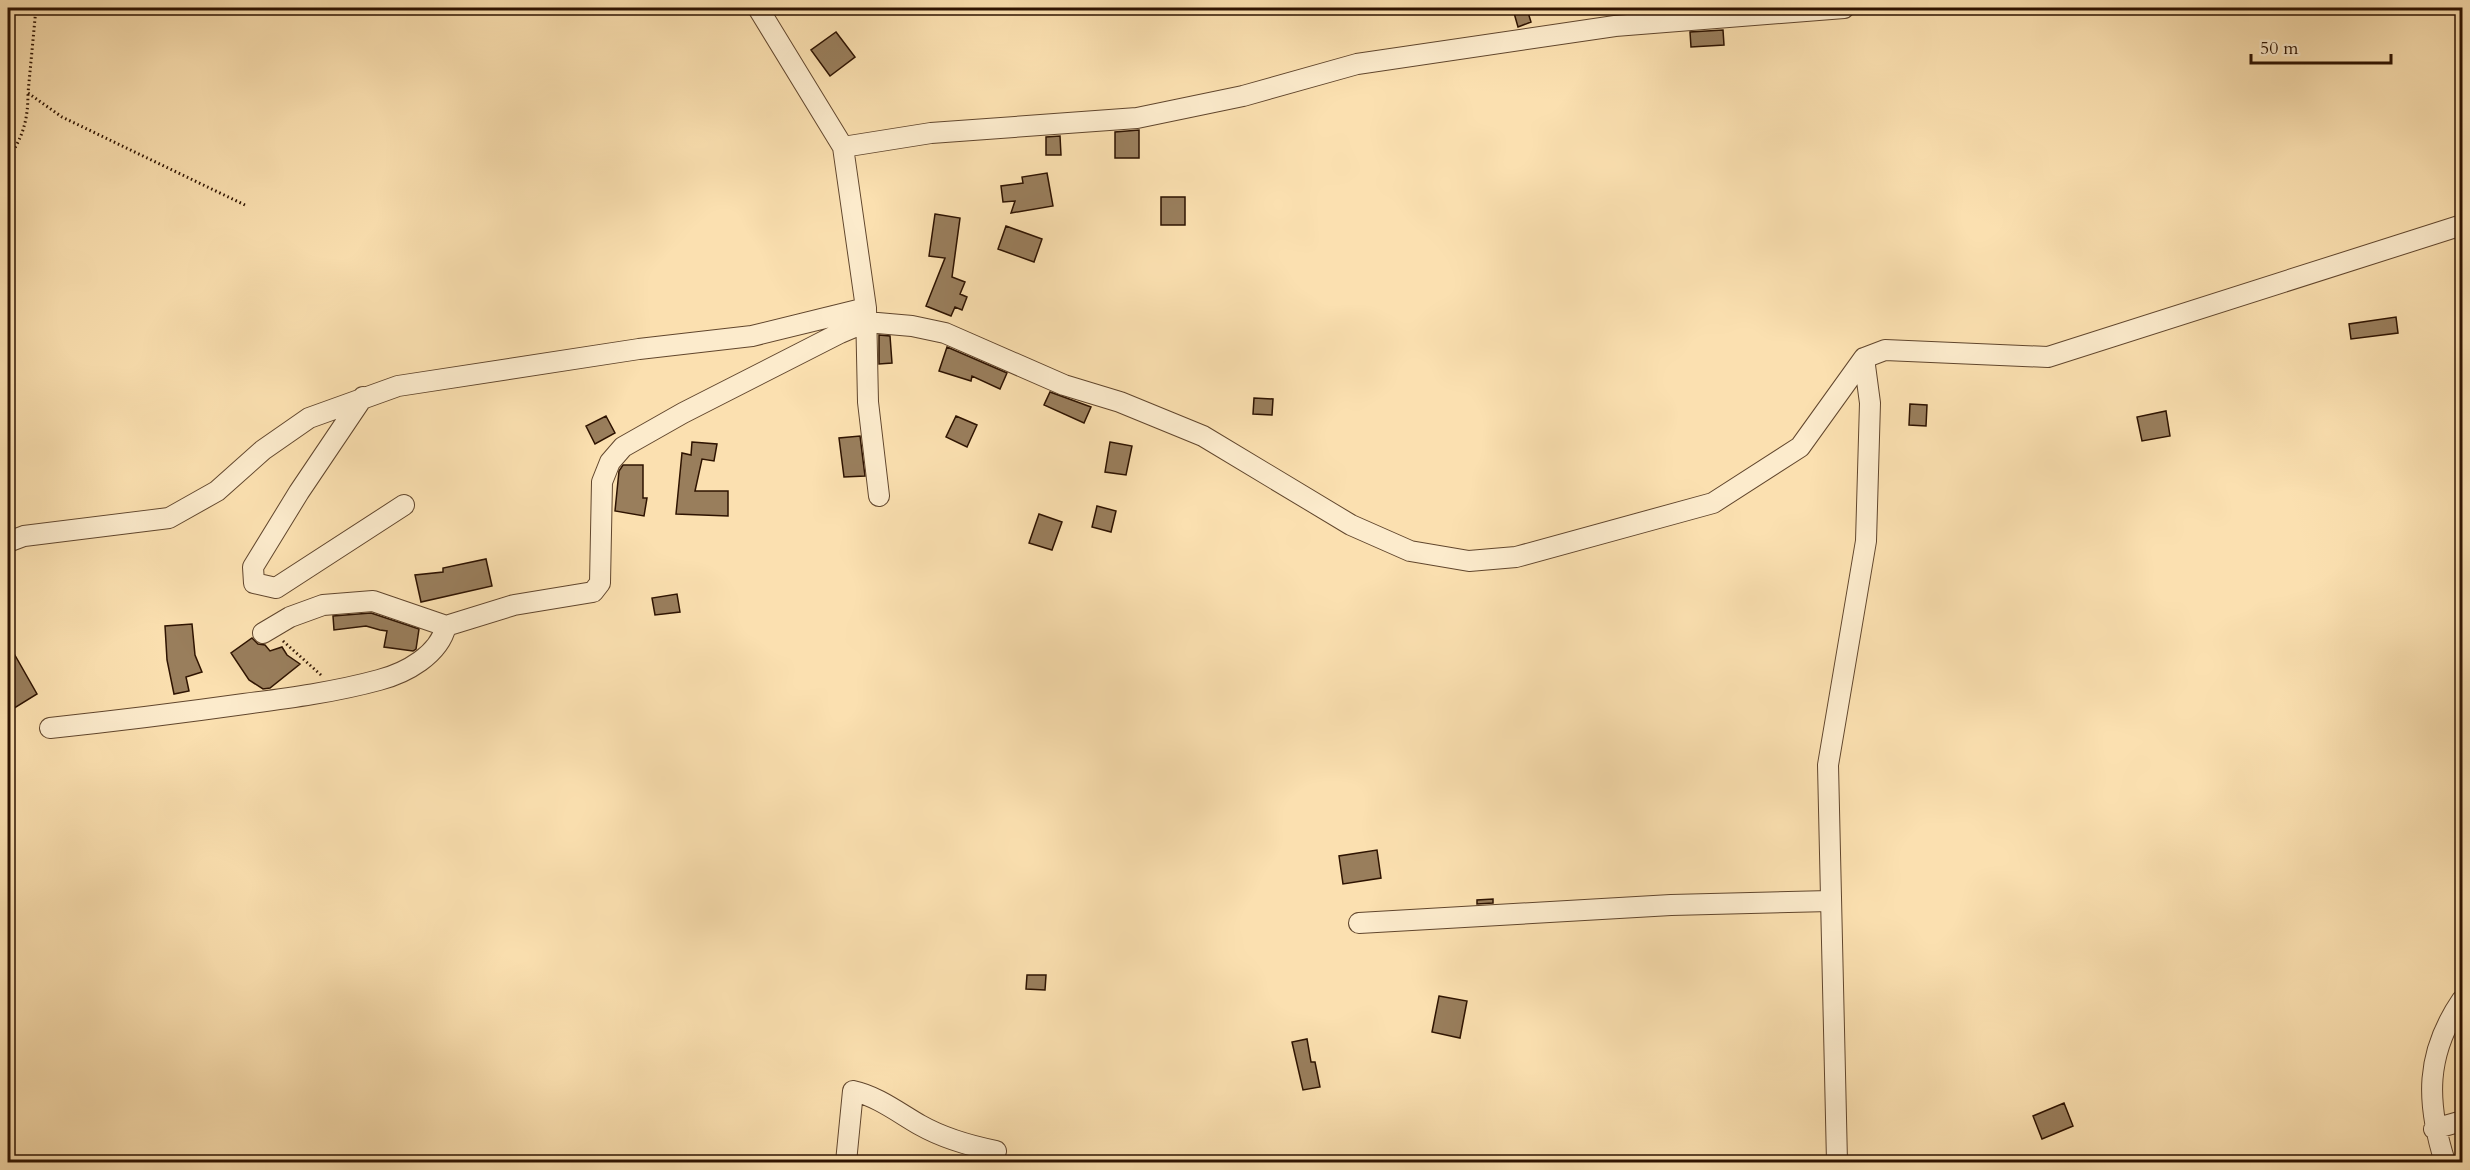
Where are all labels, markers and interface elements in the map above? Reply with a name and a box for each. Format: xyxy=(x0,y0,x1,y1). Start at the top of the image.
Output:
scale bar xyxy=(2251,27,2390,65)
text: 50 m xyxy=(2260,36,2299,61)

